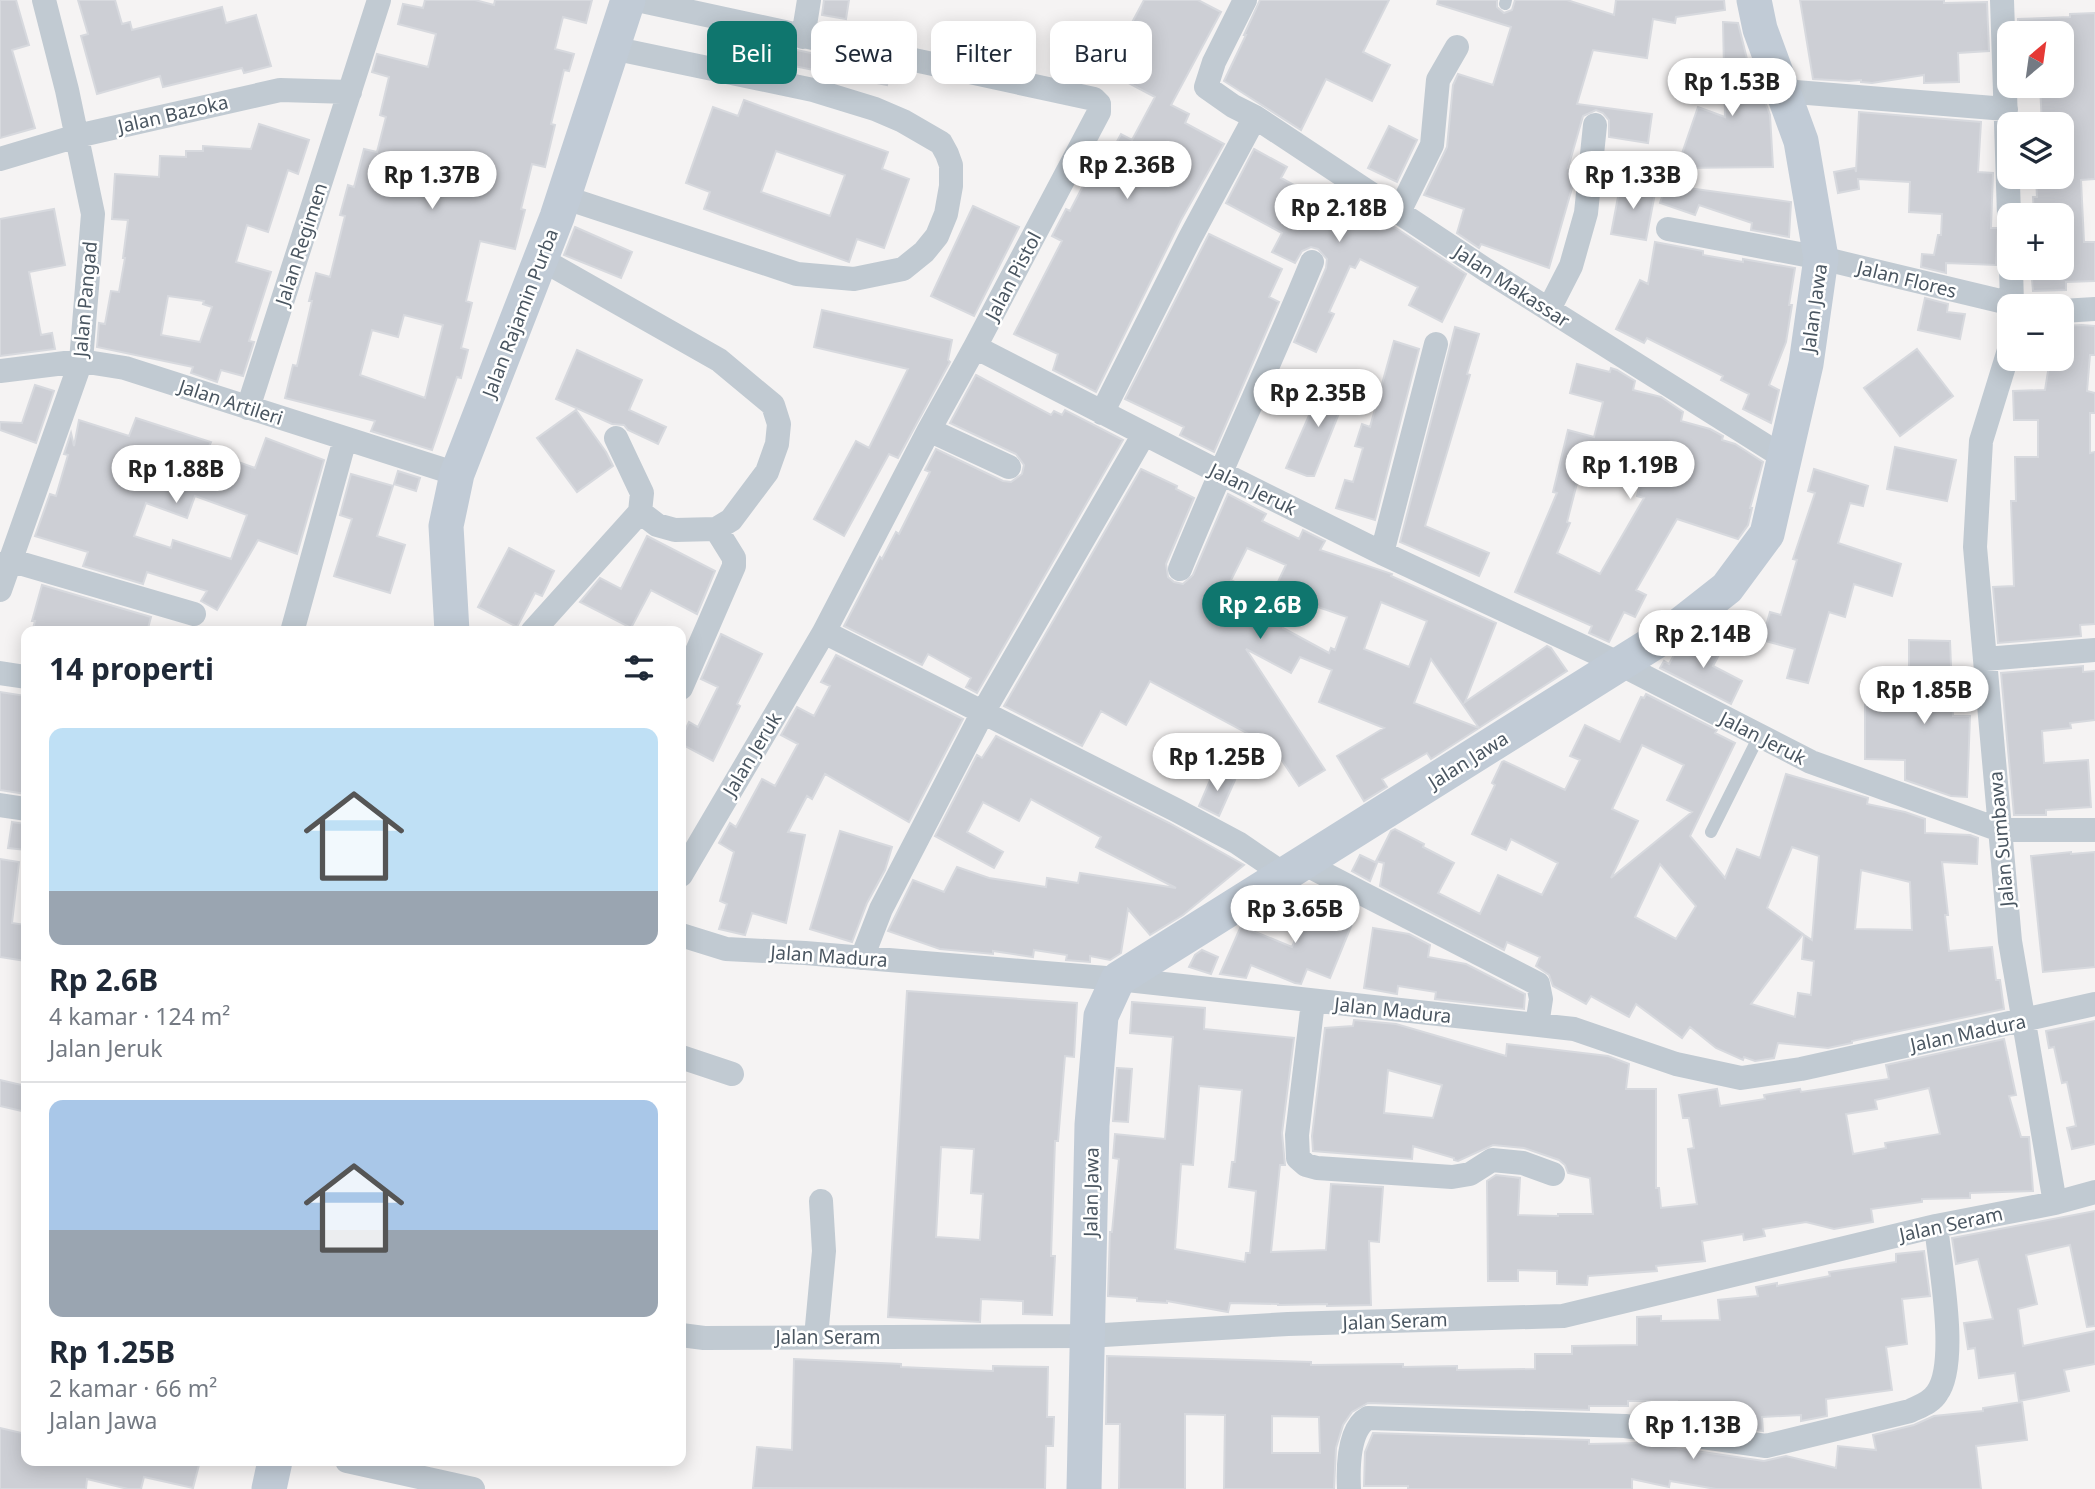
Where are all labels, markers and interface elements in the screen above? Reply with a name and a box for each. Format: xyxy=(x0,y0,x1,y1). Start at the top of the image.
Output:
chip: Beli xyxy=(707,21,797,84)
chip: Sewa xyxy=(811,21,917,84)
chip: Filter xyxy=(931,21,1036,84)
chip: Baru xyxy=(1050,21,1152,84)
north arrow xyxy=(1997,21,2074,98)
map controls xyxy=(1997,21,2074,371)
pin: Rp 1.53B xyxy=(1660,58,1804,118)
text: Rp 1.53B xyxy=(1684,65,1780,97)
street label: Jalan Bazoka xyxy=(113,89,231,140)
button: layers xyxy=(1997,112,2074,189)
pin: Rp 2.36B xyxy=(1055,142,1199,201)
text: Rp 2.36B xyxy=(1079,148,1175,180)
pin: Rp 1.37B xyxy=(360,152,504,211)
pin: Rp 1.33B xyxy=(1561,152,1705,211)
text: Rp 1.37B xyxy=(384,158,480,190)
text: Rp 1.33B xyxy=(1585,158,1681,190)
street label: Jalan Regimen xyxy=(268,179,333,311)
pin: Rp 2.18B xyxy=(1267,184,1411,244)
text: Rp 2.18B xyxy=(1291,191,1387,223)
button: + xyxy=(1997,203,2074,280)
street label: Jalan Rajamin Purba xyxy=(475,225,564,403)
street label: Jalan Pistol xyxy=(978,227,1047,327)
street label: Jalan Makassar xyxy=(1447,238,1575,333)
street label: Jalan Pangad xyxy=(67,240,103,360)
street label: Jalan Flores xyxy=(1853,254,1959,304)
street label: Jalan Jawa xyxy=(1795,262,1833,356)
button: − xyxy=(1997,294,2074,371)
pin: Rp 2.35B xyxy=(1246,370,1390,429)
street label: Jalan Artileri xyxy=(174,372,286,431)
text: Rp 2.35B xyxy=(1270,376,1366,408)
pin: Rp 1.19B xyxy=(1558,442,1702,501)
pin: Rp 1.88B xyxy=(104,446,248,505)
text: Rp 1.19B xyxy=(1582,448,1678,480)
text: Rp 1.88B xyxy=(128,452,224,484)
street label: Jalan Jeruk xyxy=(1203,456,1301,521)
pin: Rp 2.6B xyxy=(1195,582,1325,641)
text: Rp 2.6B xyxy=(1218,588,1302,620)
pin: Rp 2.14B xyxy=(1631,610,1775,670)
text: Rp 2.14B xyxy=(1655,617,1751,649)
text: 14 properti xyxy=(49,648,214,689)
icon: filters xyxy=(620,649,658,687)
pin: Rp 1.85B xyxy=(1852,666,1996,726)
text: Rp 1.85B xyxy=(1876,673,1972,705)
street label: Jalan Jeruk xyxy=(1714,704,1811,771)
street label: Jalan Jeruk xyxy=(716,707,787,803)
street label: Jalan Jawa xyxy=(1421,725,1513,796)
pin: Rp 1.25B xyxy=(1145,734,1289,793)
text: Rp 1.25B xyxy=(1169,740,1265,772)
street label: Jalan Sumbawa xyxy=(1982,770,2020,910)
icon: home xyxy=(291,773,417,899)
pin: Rp 3.65B xyxy=(1223,886,1367,945)
text: Rp 3.65B xyxy=(1247,892,1343,924)
street label: Jalan Madura xyxy=(767,939,889,973)
text: Rp 2.6B xyxy=(49,959,158,1000)
street label: Jalan Madura xyxy=(1331,991,1453,1029)
text: 4 kamar · 124 m² xyxy=(49,1000,230,1032)
street label: Jalan Madura xyxy=(1906,1008,2028,1058)
text: Jalan Jeruk xyxy=(49,1032,162,1064)
icon: home xyxy=(291,1145,417,1271)
street label: Jalan Jawa xyxy=(1077,1147,1105,1239)
street label: Jalan Seram xyxy=(1895,1200,2005,1248)
street label: Jalan Seram xyxy=(1340,1306,1448,1336)
street label: Jalan Seram xyxy=(773,1324,881,1350)
text: Rp 1.25B xyxy=(49,1331,175,1372)
text: 2 kamar · 66 m² xyxy=(49,1372,217,1404)
pin: Rp 1.13B xyxy=(1621,1402,1765,1461)
text: Jalan Jawa xyxy=(49,1404,157,1436)
text: Rp 1.13B xyxy=(1645,1408,1741,1440)

